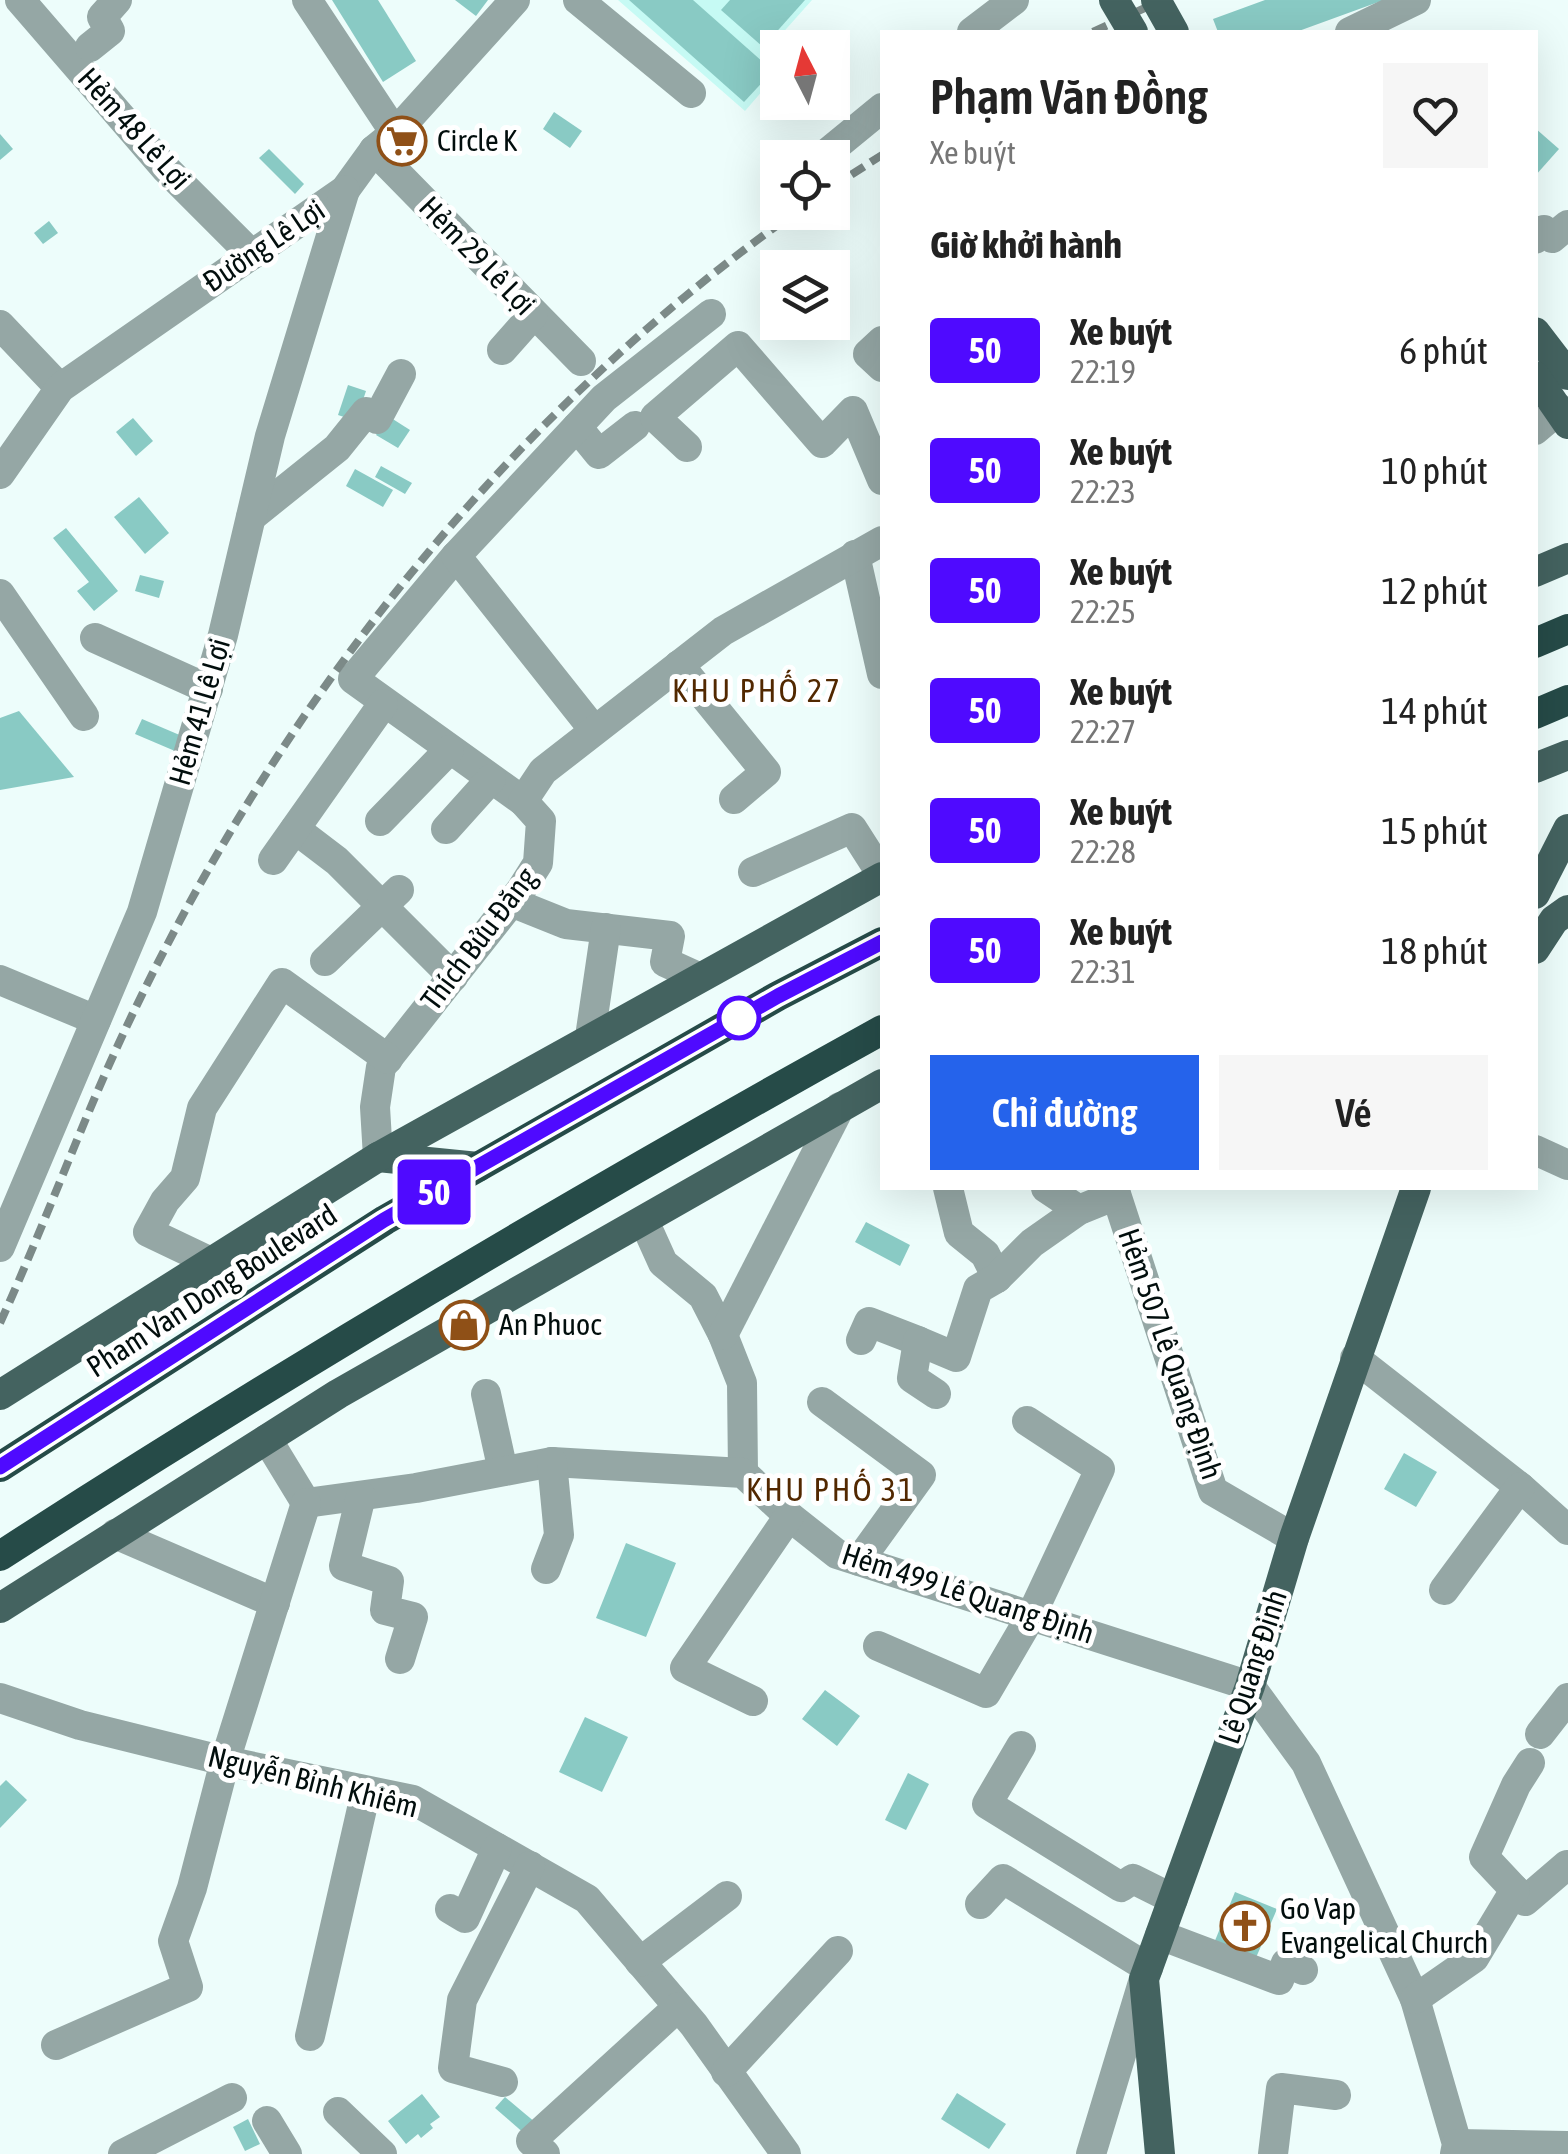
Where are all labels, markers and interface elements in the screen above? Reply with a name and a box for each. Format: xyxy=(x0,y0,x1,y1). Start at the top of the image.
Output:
north arrow xyxy=(760,30,850,120)
map controls xyxy=(760,30,850,340)
street label: Hẻm 48 Lê Lợi xyxy=(72,61,198,196)
button: heart xyxy=(1383,63,1488,168)
text: Phạm Văn Đồng xyxy=(930,69,1208,124)
supermarket icon: Circle K xyxy=(376,115,428,167)
place label: Circle K xyxy=(437,123,518,157)
text: Xe buýt xyxy=(930,134,1016,171)
button: locate xyxy=(760,140,850,230)
street label: Hẻm 29 Lê Lợi xyxy=(413,189,542,321)
street label: Đường Lê Lợi xyxy=(196,192,331,298)
text: Giờ khởi hành xyxy=(930,223,1122,266)
button: layers xyxy=(760,250,850,340)
text: Xe buýt xyxy=(1070,310,1172,353)
text: 6 phút xyxy=(1399,329,1488,372)
text: 50 xyxy=(969,330,1001,370)
text: 22:19 xyxy=(1070,353,1136,390)
text: Xe buýt xyxy=(1070,430,1172,473)
text: 10 phút xyxy=(1381,449,1488,492)
text: 50 xyxy=(969,450,1001,490)
text: 22:23 xyxy=(1070,473,1136,510)
text: Xe buýt xyxy=(1070,550,1172,593)
text: 12 phút xyxy=(1381,569,1488,612)
text: 50 xyxy=(969,570,1001,610)
text: 22:25 xyxy=(1070,593,1136,630)
street label: Hẻm 41 Lê Lợi xyxy=(162,634,236,789)
district label: KHU PHỐ 27 xyxy=(672,669,842,709)
text: Xe buýt xyxy=(1070,670,1172,713)
text: 14 phút xyxy=(1381,689,1488,732)
text: 50 xyxy=(969,690,1001,730)
text: 22:27 xyxy=(1070,713,1136,750)
text: Xe buýt xyxy=(1070,790,1172,833)
text: 15 phút xyxy=(1381,809,1488,852)
text: 50 xyxy=(969,810,1001,850)
text: 22:28 xyxy=(1070,833,1136,870)
street label: Thích Bửu Đăng xyxy=(414,860,543,1016)
text: Xe buýt xyxy=(1070,910,1172,953)
text: 18 phút xyxy=(1381,929,1488,972)
text: 50 xyxy=(969,930,1001,970)
text: 22:31 xyxy=(1070,953,1136,990)
unlabelled marker xyxy=(718,997,760,1039)
button: Chỉ đường xyxy=(930,1055,1199,1170)
button: Vé xyxy=(1219,1055,1488,1170)
line badge: 50 xyxy=(389,1160,479,1224)
text: 50 xyxy=(418,1172,450,1212)
street label: Pham Van Dong Boulevard xyxy=(80,1197,343,1384)
street label: Hẻm 507 Lê Quang Định xyxy=(1112,1224,1230,1483)
shop icon: An Phuoc xyxy=(438,1299,490,1351)
place label: An Phuoc xyxy=(499,1307,602,1341)
district label: KHU PHỐ 31 xyxy=(746,1468,916,1508)
street label: Hẻm 499 Lê Quang Định xyxy=(838,1536,1099,1650)
street label: Lê Quang Định xyxy=(1211,1586,1293,1748)
street label: Nguyễn Bỉnh Khiêm xyxy=(205,1739,422,1824)
place label: Go Vap Evangelical Church xyxy=(1280,1891,1488,1959)
church icon: Go Vap Evangelical Church xyxy=(1219,1900,1271,1952)

